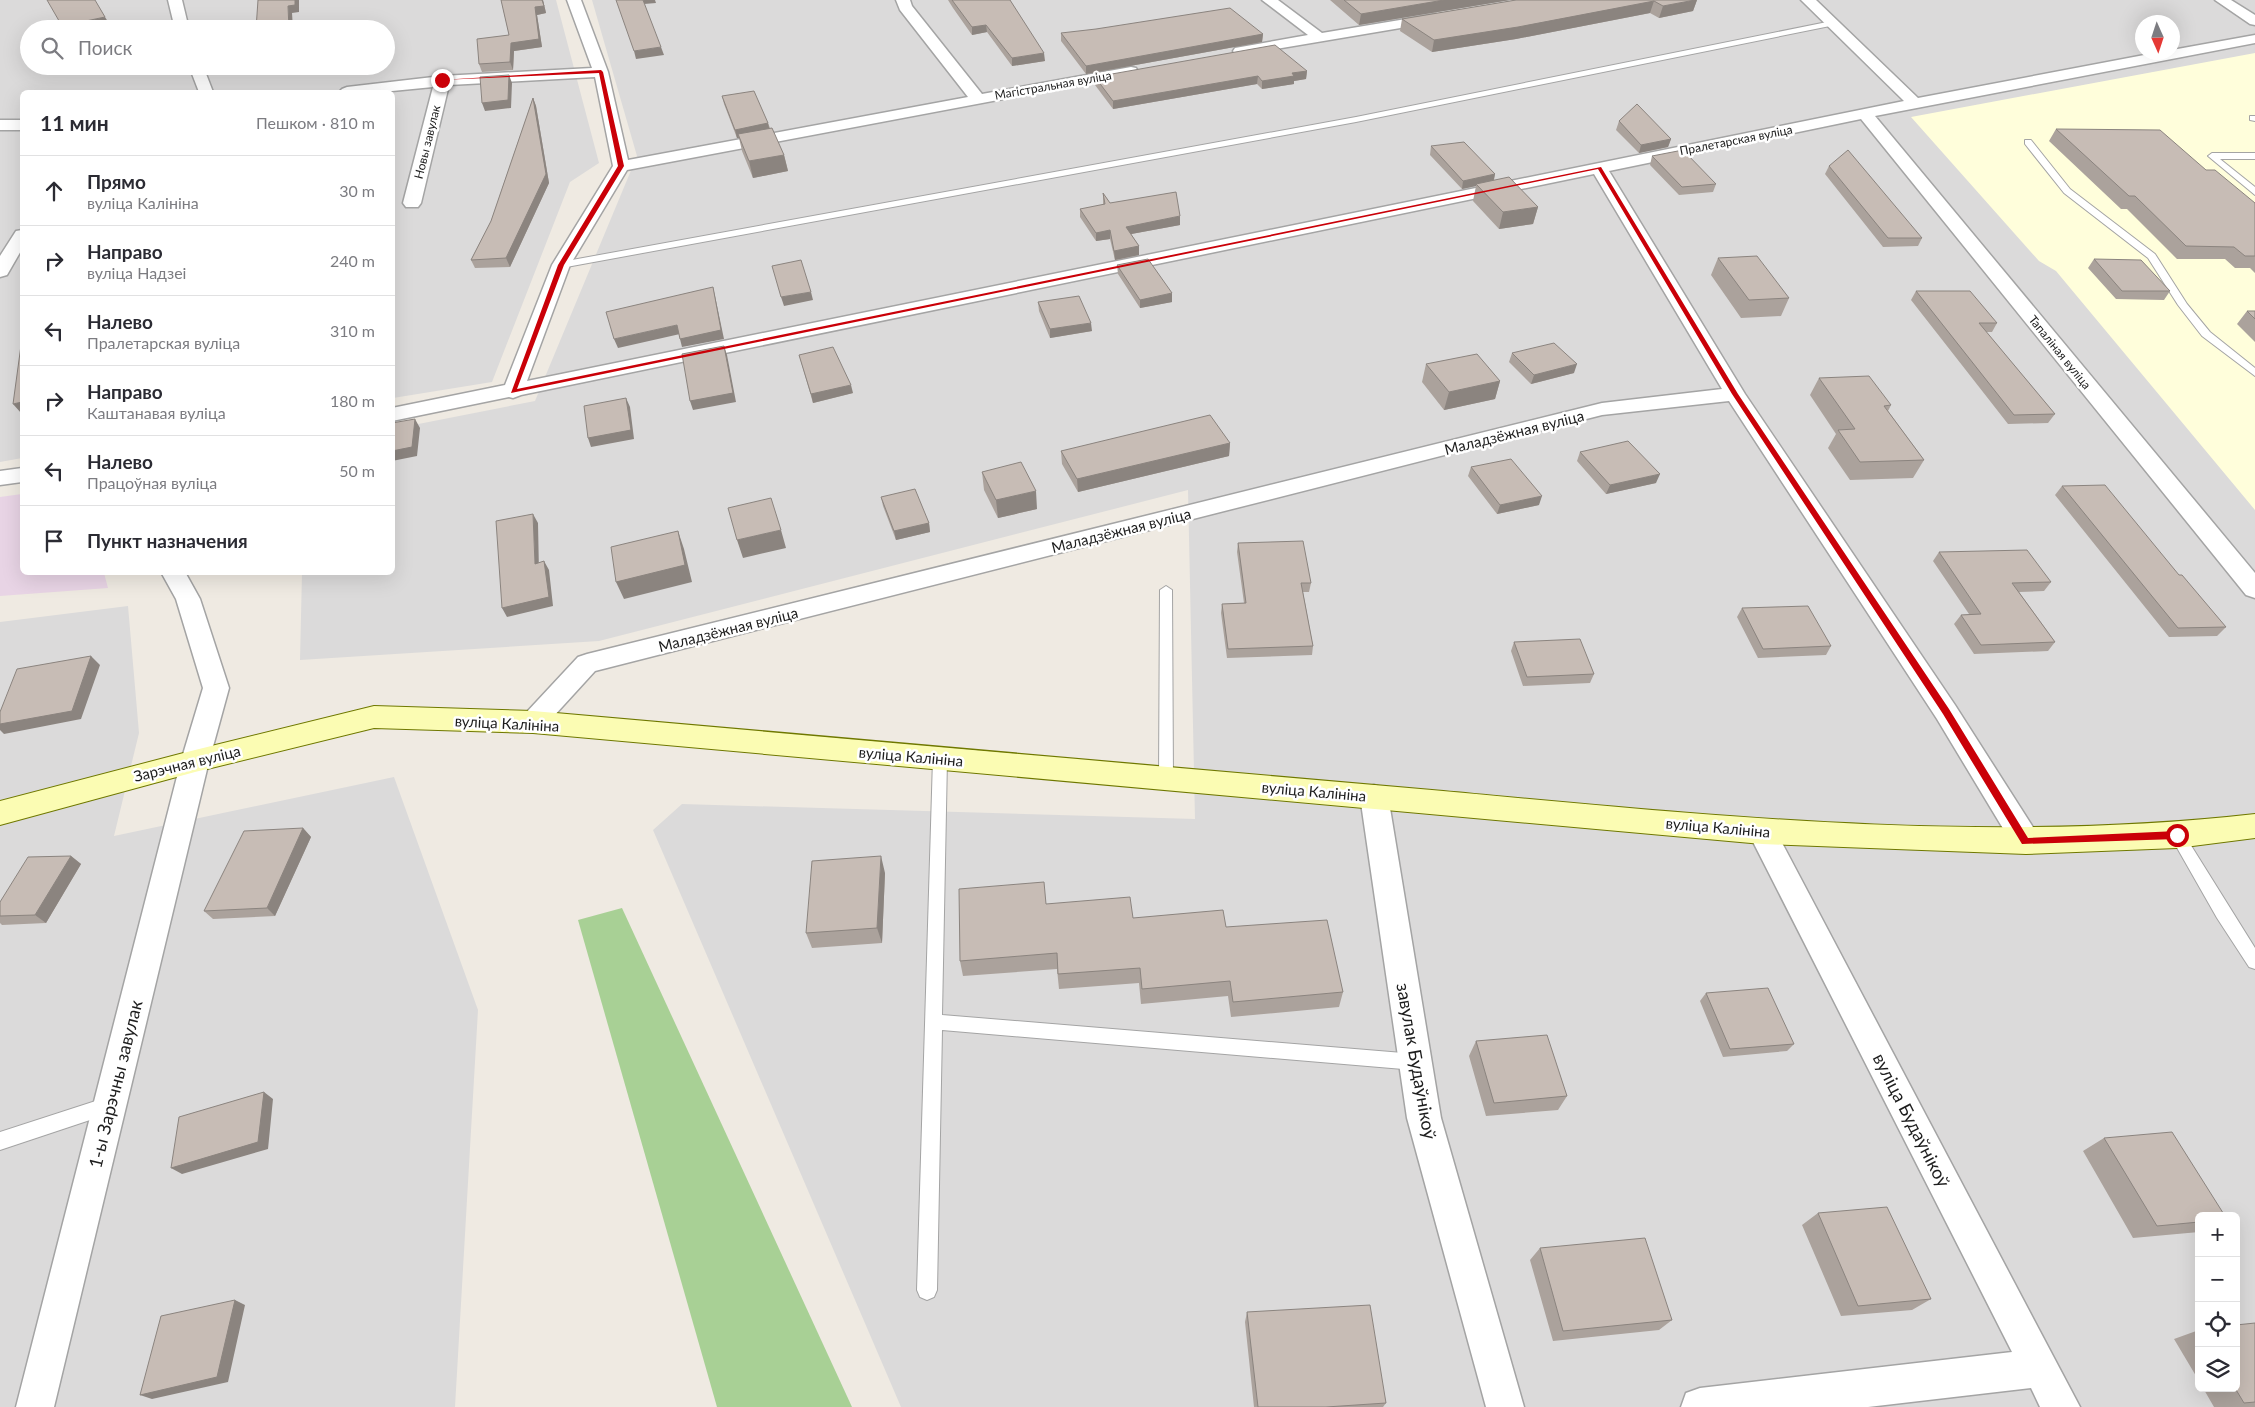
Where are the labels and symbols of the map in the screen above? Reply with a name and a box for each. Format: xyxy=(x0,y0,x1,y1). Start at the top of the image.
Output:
north arrow xyxy=(2135,15,2180,60)
street label: Магістральная вуліца xyxy=(993,67,1113,103)
route end xyxy=(431,69,454,92)
street label: Новы завулак xyxy=(411,103,444,180)
street label: Пралетарская вуліца xyxy=(1678,122,1794,158)
street label: Тапаліная вуліца xyxy=(2026,312,2094,392)
street label: Маладзёжная вуліца xyxy=(1442,406,1586,458)
street label: Маладзёжная вуліца xyxy=(1049,504,1193,556)
street label: Маладзёжная вуліца xyxy=(656,603,800,655)
street label: вуліца Калініна xyxy=(454,711,560,735)
street label: Зарэчная вуліца xyxy=(132,741,242,785)
street label: вуліца Калініна xyxy=(858,742,964,770)
street label: вуліца Калініна xyxy=(1261,777,1367,805)
street label: вуліца Калініна xyxy=(1665,813,1771,841)
route start xyxy=(2166,824,2189,847)
street label: завулак Будаўнікоў xyxy=(1392,981,1442,1142)
street label: 1-ы Зарэчны завулак xyxy=(83,997,147,1170)
street label: вуліца Будаўнікоў xyxy=(1869,1049,1956,1191)

